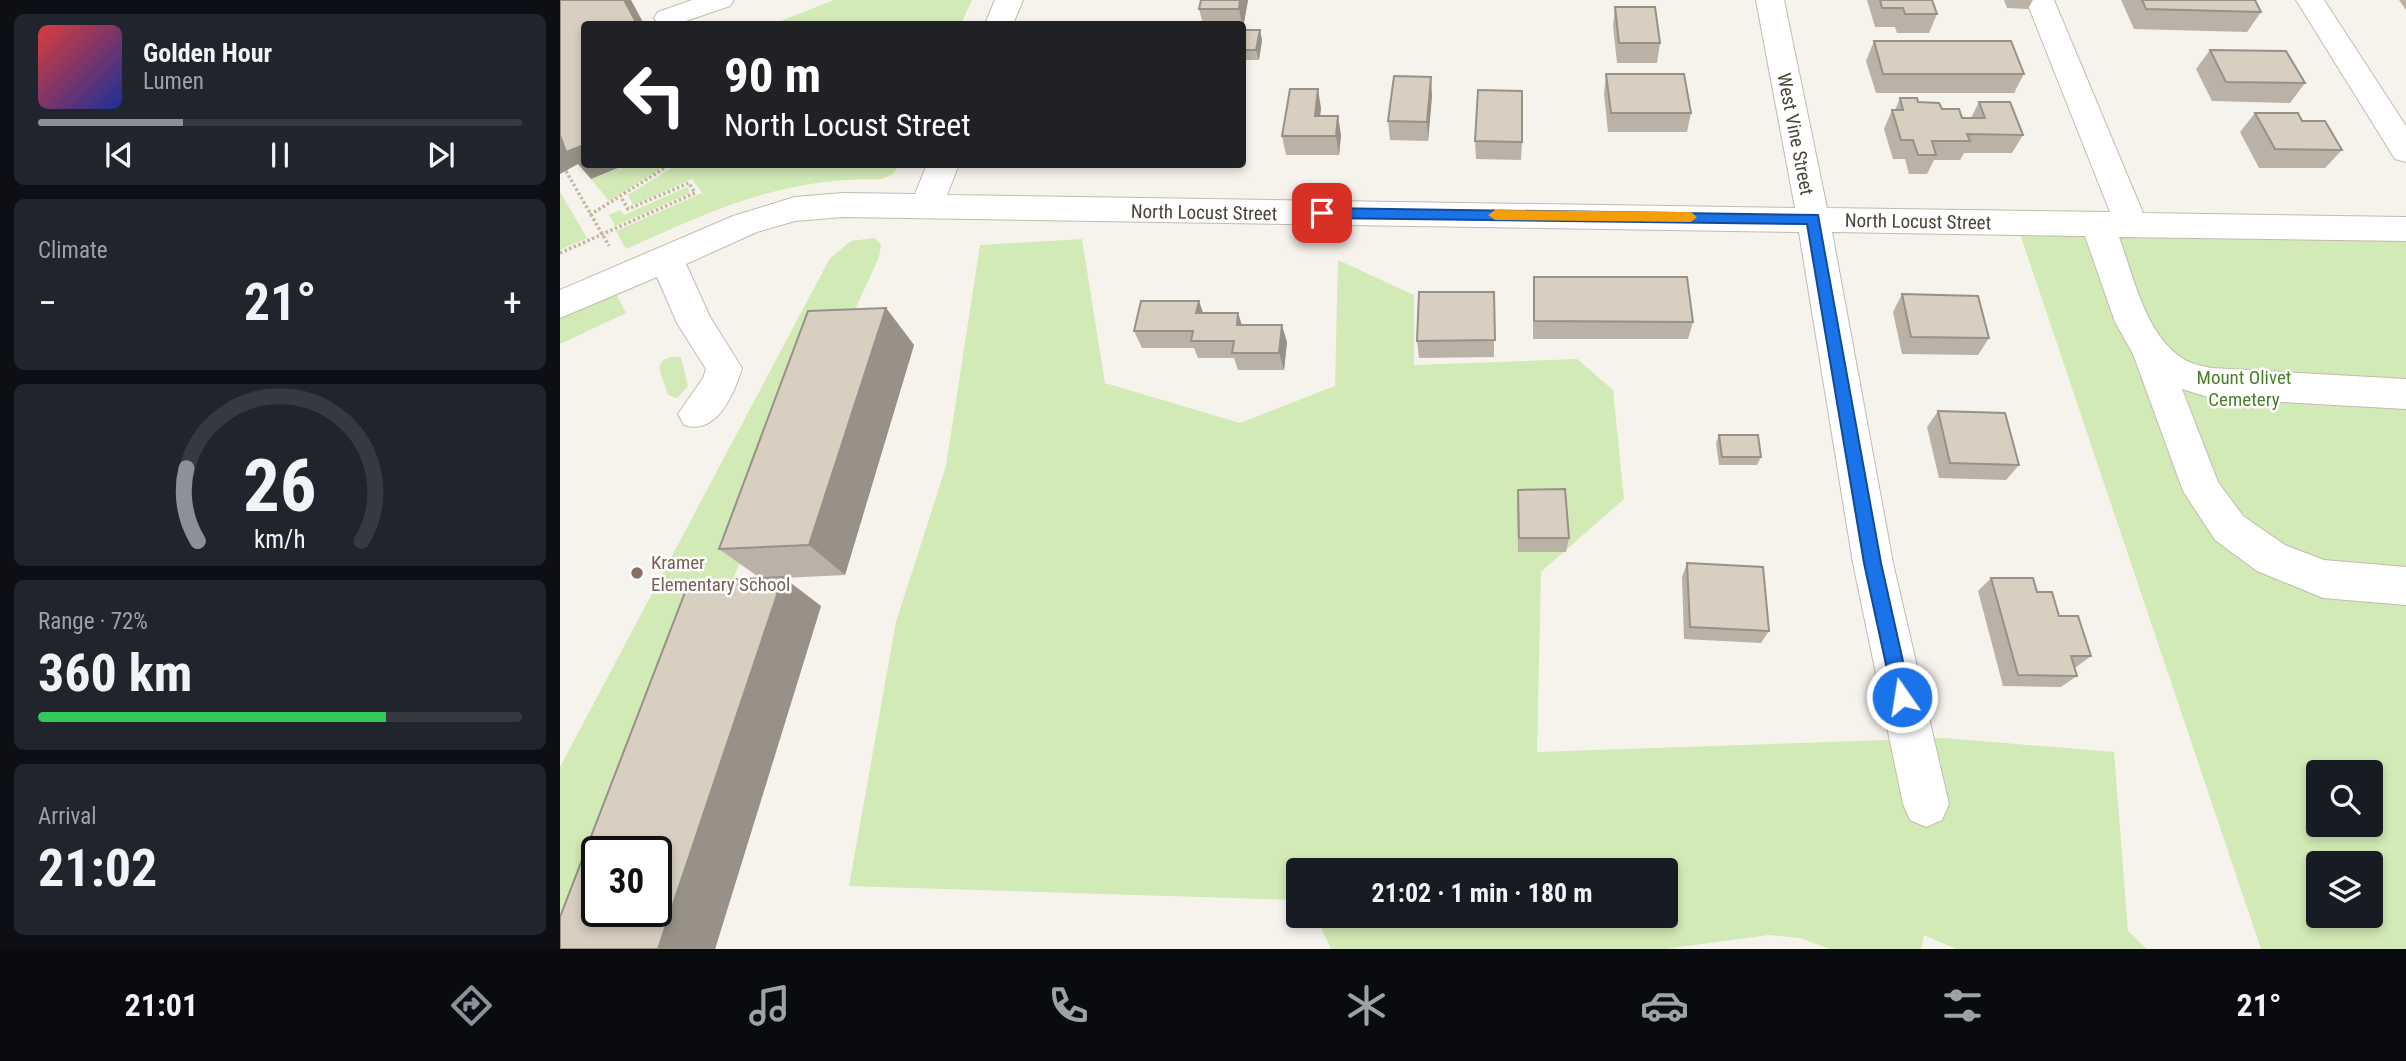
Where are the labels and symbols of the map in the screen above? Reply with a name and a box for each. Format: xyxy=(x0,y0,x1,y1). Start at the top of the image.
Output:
street label: West Vine Street xyxy=(1772,71,1819,197)
pin xyxy=(1292,183,1352,243)
street label: North Locust Street xyxy=(1131,200,1277,225)
street label: North Locust Street xyxy=(1845,209,1991,234)
park label: Mount Olivet Cemetery xyxy=(2197,366,2291,411)
place label: Kramer Elementary School xyxy=(651,551,790,596)
marker: Kramer Elementary School xyxy=(629,565,645,581)
position arrow xyxy=(1865,660,1939,734)
speed limit sign: 30 xyxy=(581,836,672,927)

